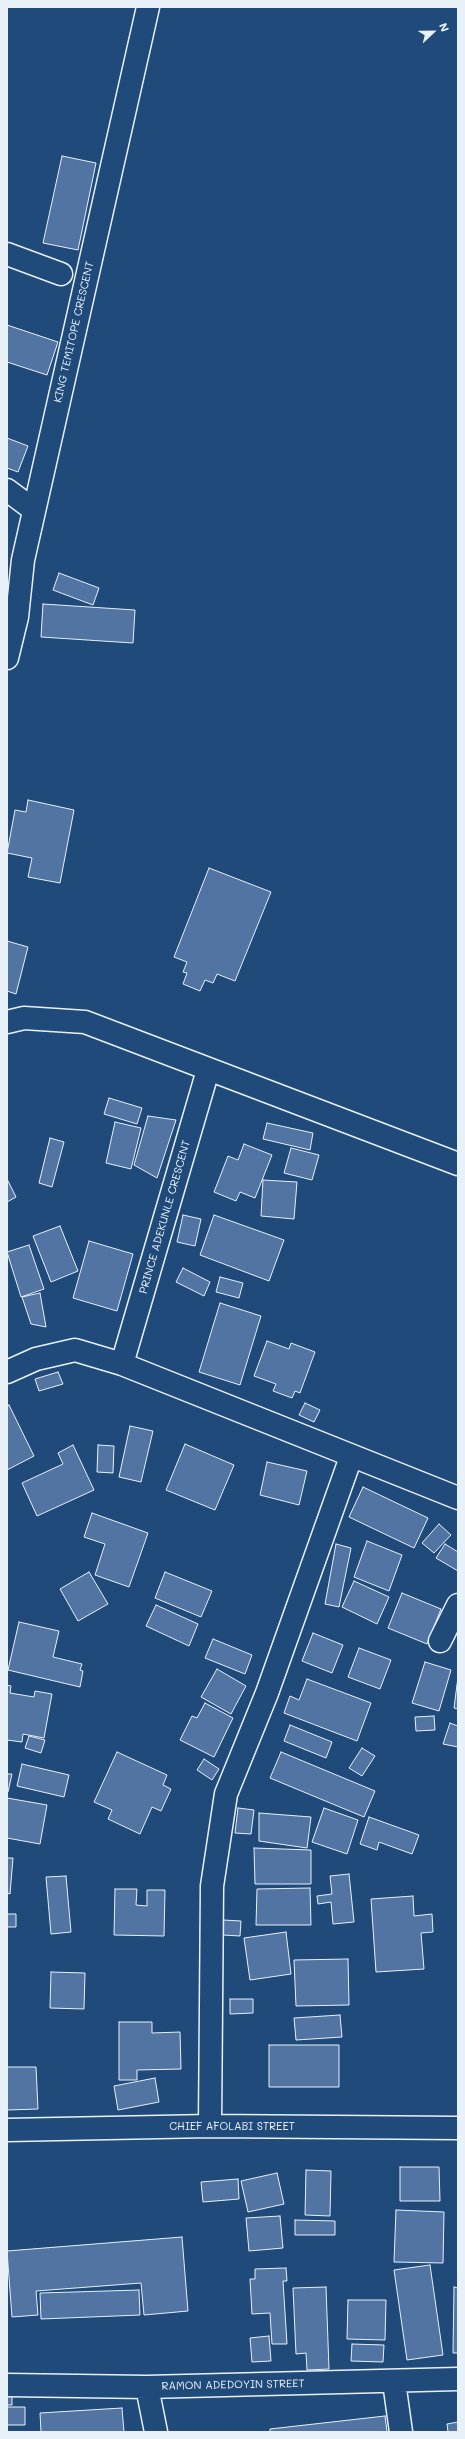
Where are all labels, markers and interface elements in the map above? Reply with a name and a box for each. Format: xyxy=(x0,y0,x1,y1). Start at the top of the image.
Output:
north arrow xyxy=(413,12,453,52)
text: N xyxy=(436,21,453,34)
street label: KING TEMITOPE CRESCENT xyxy=(51,260,97,404)
street label: PRINCE ADEKUNLE CRESCENT xyxy=(137,1139,193,1295)
street label: CHIEF AFOLABI STREET xyxy=(169,2120,295,2134)
street label: RAMON ADEDOYIN STREET xyxy=(161,2377,305,2393)

